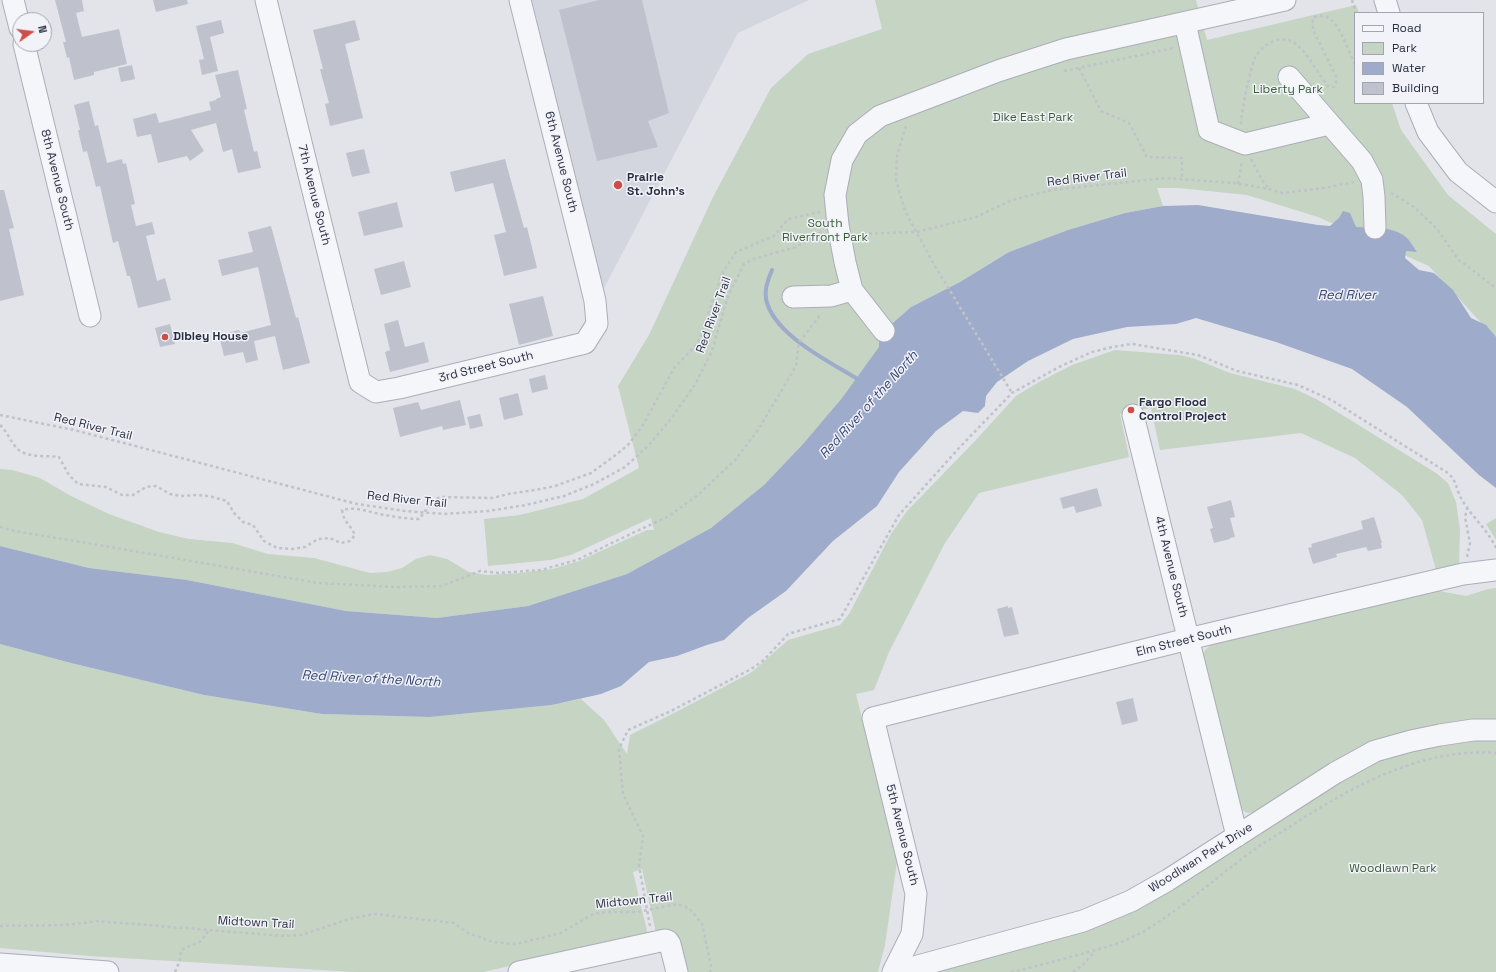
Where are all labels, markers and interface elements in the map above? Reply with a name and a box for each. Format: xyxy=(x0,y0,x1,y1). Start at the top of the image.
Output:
north arrow xyxy=(12,12,52,52)
legend xyxy=(1354,12,1484,104)
text: Road xyxy=(1392,20,1421,36)
text: N xyxy=(35,24,50,35)
text: Park xyxy=(1392,40,1417,56)
text: Water xyxy=(1392,60,1426,76)
text: Building xyxy=(1392,80,1439,96)
park label: Liberty Park xyxy=(1253,83,1323,97)
street label: 6th Avenue South xyxy=(541,110,581,214)
park label: Dike East Park xyxy=(993,111,1073,125)
street label: 8th Avenue South xyxy=(37,128,77,232)
street label: 7th Avenue South xyxy=(295,143,333,247)
street label: Red River Trail xyxy=(1046,166,1128,190)
place label: Prairie St. John's xyxy=(627,171,685,199)
marker: Prairie St. John's xyxy=(612,179,624,191)
park label: South Riverfront Park xyxy=(782,217,868,245)
street label: Red River Trail xyxy=(694,275,734,355)
water label: Red River xyxy=(1318,287,1376,303)
place label: Dibley House xyxy=(173,330,248,344)
marker: Dibley House xyxy=(160,332,170,342)
street label: 3rd Street South xyxy=(437,348,535,386)
water label: Red River of the North xyxy=(817,348,921,462)
place label: Fargo Flood Control Project xyxy=(1139,396,1226,424)
marker: Fargo Flood Control Project xyxy=(1126,405,1136,415)
street label: Red River Trail xyxy=(52,410,134,444)
street label: Red River Trail xyxy=(366,489,448,511)
street label: 4th Avenue South xyxy=(1151,515,1191,619)
street label: Elm Street South xyxy=(1135,622,1233,660)
water label: Red River of the North xyxy=(301,668,441,690)
street label: 5th Avenue South xyxy=(882,783,922,887)
street label: Woodlwan Park Drive xyxy=(1147,820,1255,896)
park label: Woodlawn Park xyxy=(1349,862,1437,876)
street label: Midtown Trail xyxy=(595,890,673,912)
street label: Midtown Trail xyxy=(217,914,295,932)

